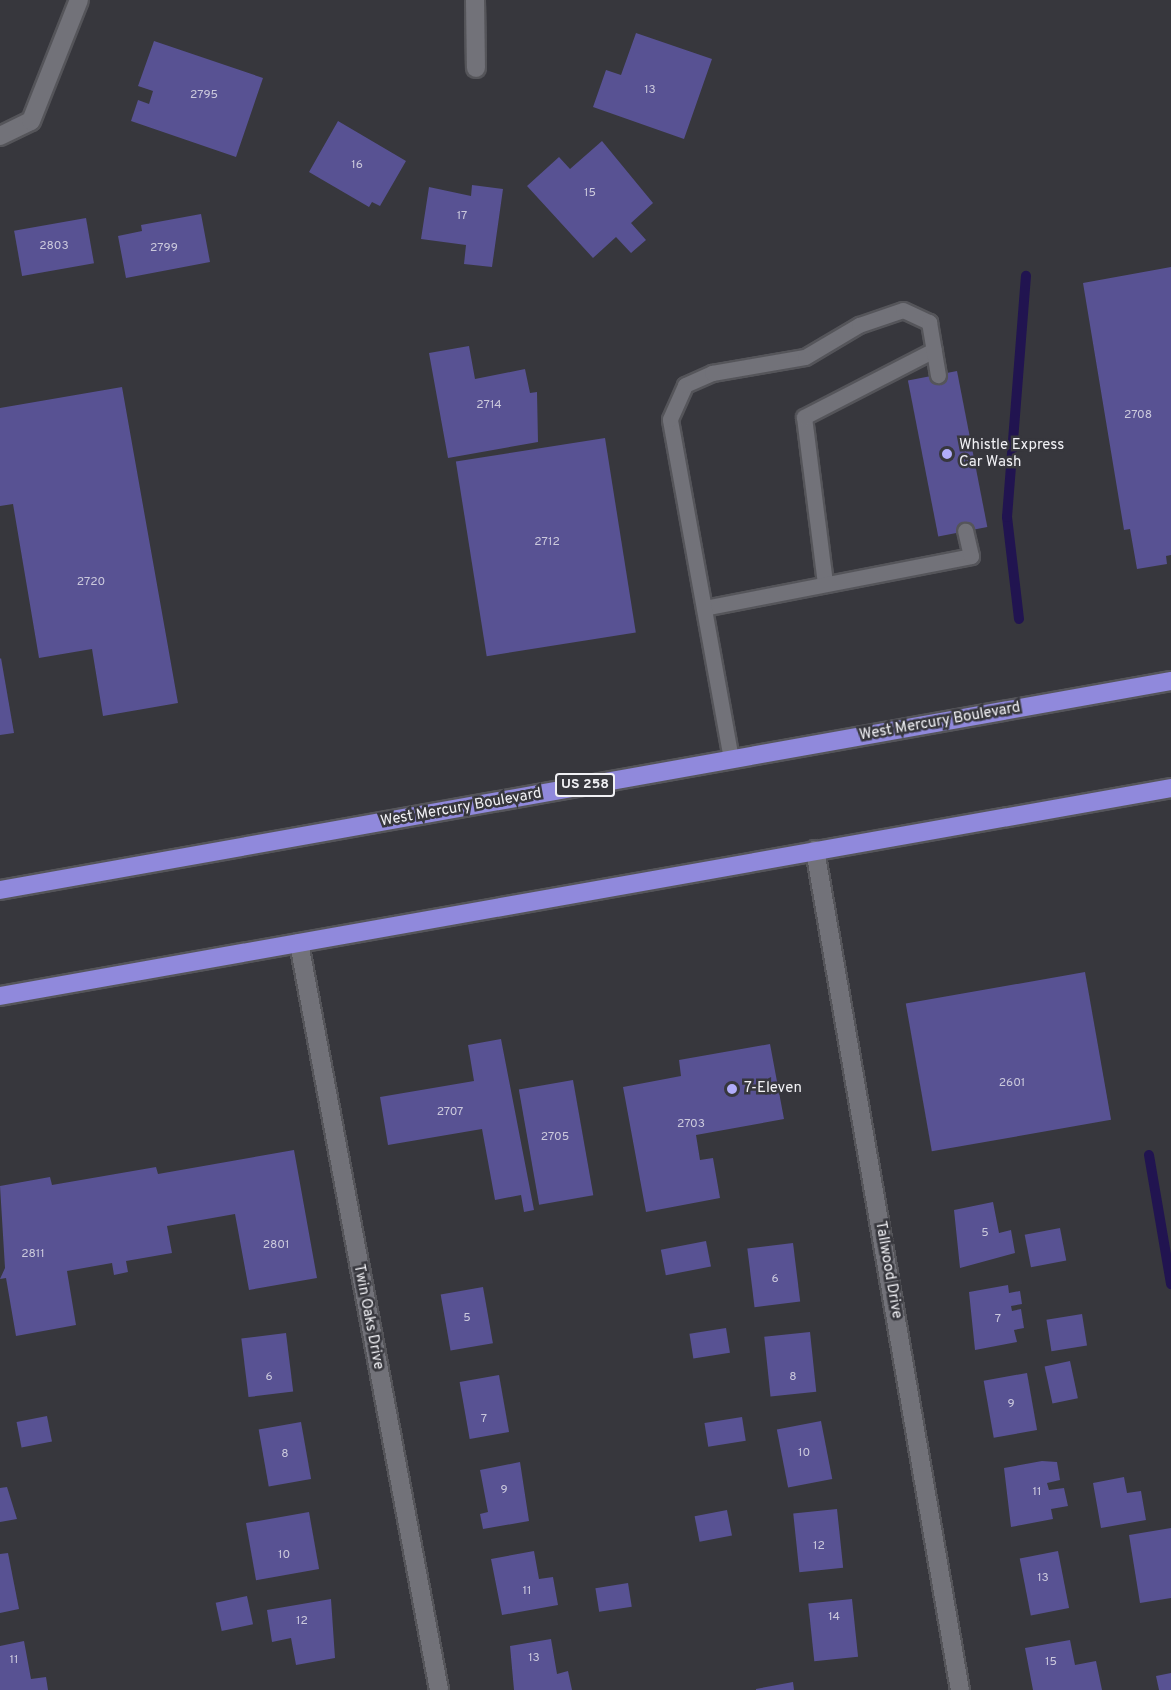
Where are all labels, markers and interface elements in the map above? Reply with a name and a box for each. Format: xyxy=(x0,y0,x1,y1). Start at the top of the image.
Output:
house number: 13 xyxy=(644,84,656,98)
house number: 2795 xyxy=(190,89,218,103)
house number: 16 xyxy=(351,159,363,173)
house number: 15 xyxy=(584,187,596,201)
house number: 17 xyxy=(457,210,467,224)
house number: 2803 xyxy=(39,240,69,254)
house number: 2799 xyxy=(150,242,178,256)
house number: 2714 xyxy=(476,399,502,413)
house number: 2708 xyxy=(1124,409,1152,423)
place label: Whistle Express Car Wash xyxy=(959,436,1064,471)
marker: Whistle Express Car Wash xyxy=(940,447,954,461)
house number: 2712 xyxy=(534,536,560,550)
house number: 2720 xyxy=(77,576,105,590)
street label: West Mercury Boulevard xyxy=(858,699,1022,745)
road number: US 258 xyxy=(555,774,615,796)
street label: West Mercury Boulevard xyxy=(379,785,543,831)
house number: 2601 xyxy=(999,1077,1025,1091)
place label: 7-Eleven xyxy=(744,1080,802,1098)
marker: 7-Eleven xyxy=(725,1082,739,1096)
house number: 2707 xyxy=(437,1106,463,1120)
house number: 2703 xyxy=(677,1118,705,1132)
house number: 2705 xyxy=(541,1131,569,1145)
street label: Tallwood Drive xyxy=(871,1220,905,1320)
house number: 5 xyxy=(981,1227,989,1241)
house number: 2801 xyxy=(263,1239,289,1253)
house number: 2811 xyxy=(21,1248,45,1262)
street label: Twin Oaks Drive xyxy=(349,1263,387,1371)
house number: 6 xyxy=(771,1273,779,1287)
house number: 5 xyxy=(463,1312,471,1326)
house number: 7 xyxy=(995,1313,1001,1327)
house number: 6 xyxy=(265,1371,273,1385)
house number: 8 xyxy=(789,1371,797,1385)
house number: 9 xyxy=(1007,1398,1015,1412)
house number: 7 xyxy=(481,1413,487,1427)
house number: 10 xyxy=(798,1447,810,1461)
house number: 8 xyxy=(281,1448,289,1462)
house number: 9 xyxy=(500,1484,508,1498)
house number: 11 xyxy=(1033,1486,1041,1500)
house number: 12 xyxy=(813,1540,825,1554)
house number: 10 xyxy=(278,1549,290,1563)
house number: 13 xyxy=(1037,1572,1049,1586)
house number: 11 xyxy=(523,1585,531,1599)
house number: 14 xyxy=(828,1611,840,1625)
house number: 12 xyxy=(296,1615,308,1629)
house number: 13 xyxy=(528,1652,540,1666)
house number: 11 xyxy=(10,1654,18,1668)
house number: 15 xyxy=(1045,1656,1057,1670)

